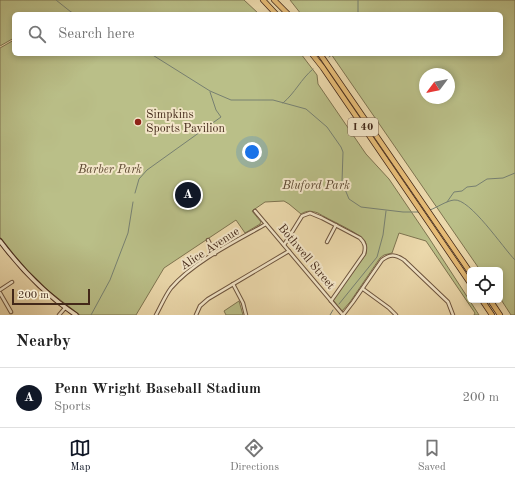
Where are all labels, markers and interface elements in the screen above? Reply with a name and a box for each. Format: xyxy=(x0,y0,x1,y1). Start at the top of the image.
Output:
search box xyxy=(12,12,503,56)
icon: search xyxy=(26,23,48,45)
text: Search here xyxy=(58,27,135,42)
north arrow xyxy=(419,68,455,104)
place label: Simpkins Sports Pavilion xyxy=(146,109,226,135)
marker: Simpkins Sports Pavilion xyxy=(133,117,143,127)
road number: I 40 xyxy=(348,118,378,136)
your location xyxy=(242,142,262,162)
park label: Barber Park xyxy=(77,164,142,176)
pin: A xyxy=(175,180,201,210)
park label: Bluford Park xyxy=(281,180,350,192)
street label: Bothwell Street xyxy=(275,222,337,292)
street label: Alice Avenue xyxy=(178,225,242,273)
map controls xyxy=(467,267,503,303)
button: locate xyxy=(467,267,503,303)
scale bar xyxy=(12,287,90,306)
text: 200 m xyxy=(18,290,49,301)
text: Nearby xyxy=(16,333,71,350)
text: Penn Wright Baseball Stadium xyxy=(54,382,261,397)
text: A xyxy=(24,391,34,404)
text: 200 m xyxy=(462,391,499,404)
text: Sports xyxy=(54,400,91,413)
tab: Map xyxy=(69,437,91,475)
tab: Directions xyxy=(230,437,279,475)
tab: Saved xyxy=(418,437,446,475)

